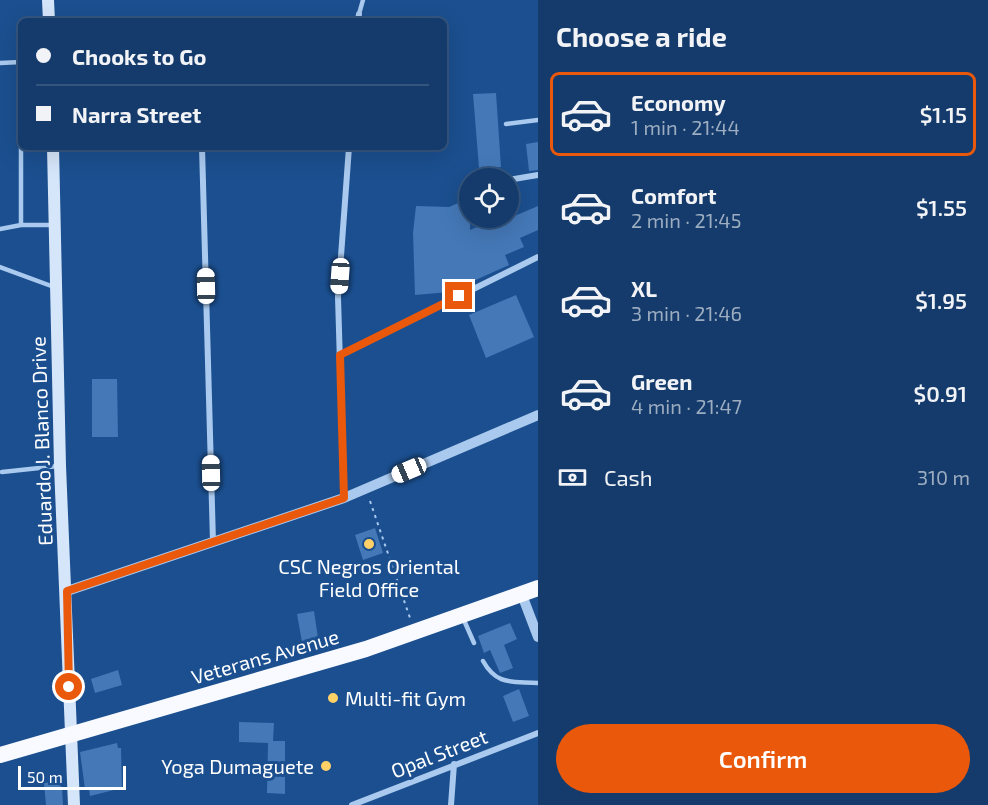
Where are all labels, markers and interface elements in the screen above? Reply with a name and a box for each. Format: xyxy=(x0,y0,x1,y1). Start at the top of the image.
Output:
text: Choose a ride xyxy=(556,20,727,52)
text: Chooks to Go xyxy=(72,43,206,69)
icon: car xyxy=(559,87,613,141)
text: Economy xyxy=(631,89,726,115)
text: Narra Street xyxy=(72,101,201,127)
text: $1.15 xyxy=(920,101,967,127)
text: 1 min · 21:44 xyxy=(631,115,740,139)
map controls xyxy=(459,168,519,228)
button: locate xyxy=(459,168,519,228)
icon: car xyxy=(559,180,613,234)
text: Comfort xyxy=(631,182,716,208)
text: $1.55 xyxy=(916,194,967,220)
text: 2 min · 21:45 xyxy=(631,208,741,232)
car xyxy=(330,257,350,295)
car xyxy=(197,268,215,304)
icon: car xyxy=(559,273,613,327)
text: XL xyxy=(631,275,657,301)
route end xyxy=(445,282,472,309)
text: $1.95 xyxy=(915,287,967,313)
text: 3 min · 21:46 xyxy=(631,301,742,325)
street label: Eduardo J. Blanco Drive xyxy=(25,336,57,546)
icon: car xyxy=(559,366,613,420)
text: Green xyxy=(631,368,693,394)
text: $0.91 xyxy=(914,380,967,406)
text: 4 min · 21:47 xyxy=(631,394,742,418)
car xyxy=(202,455,220,491)
car xyxy=(389,455,429,485)
icon: cash xyxy=(556,461,589,494)
text: Cash xyxy=(604,464,653,490)
text: 310 m xyxy=(917,465,970,489)
marker: CSC Negros Oriental Field Office xyxy=(362,537,376,551)
place label: CSC Negros Oriental Field Office xyxy=(278,554,460,601)
street label: Veterans Avenue xyxy=(188,623,342,689)
route start xyxy=(55,673,82,700)
place label: Multi-fit Gym xyxy=(345,686,466,710)
marker: Multi-fit Gym xyxy=(326,691,340,705)
street label: Opal Street xyxy=(387,723,491,782)
button: Confirm xyxy=(556,724,970,793)
place label: Yoga Dumaguete xyxy=(161,754,314,778)
marker: Yoga Dumaguete xyxy=(319,759,333,773)
scale bar xyxy=(18,763,126,790)
text: 50 m xyxy=(27,767,63,786)

